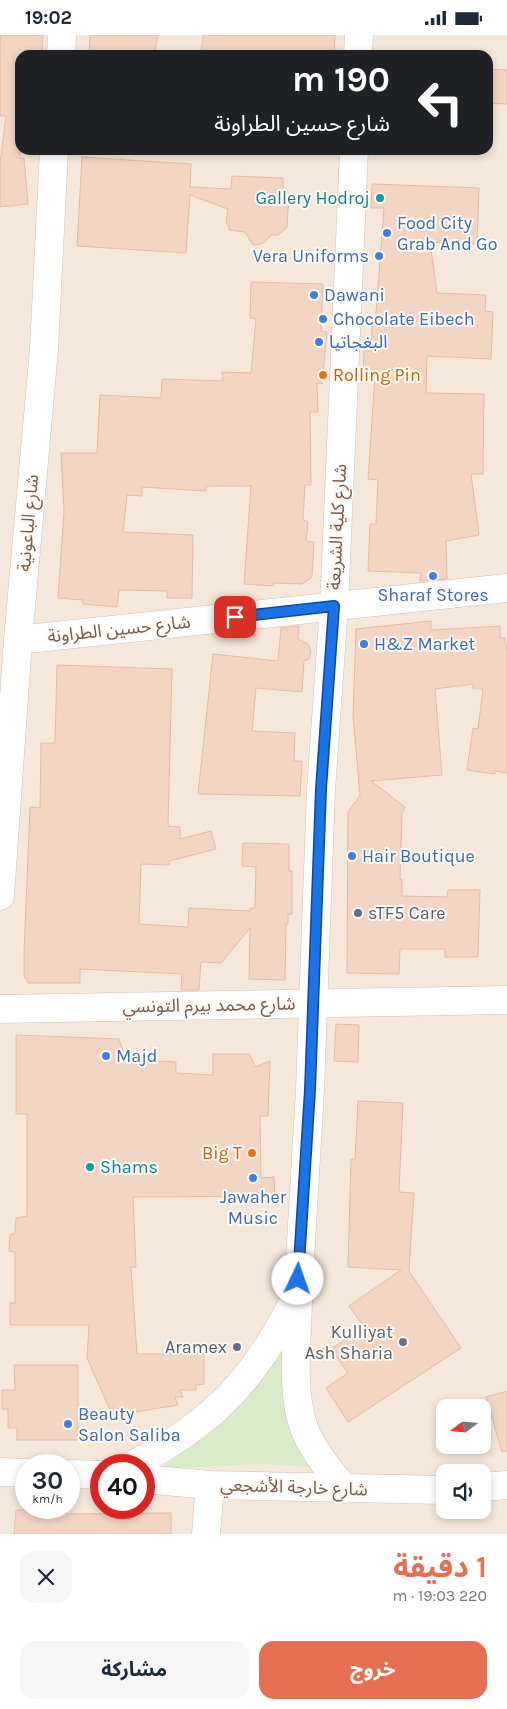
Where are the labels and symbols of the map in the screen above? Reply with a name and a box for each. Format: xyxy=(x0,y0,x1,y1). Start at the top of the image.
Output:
place label: Gallery Hodroj xyxy=(255,187,370,209)
marker: Gallery Hodroj xyxy=(374,192,386,204)
place label: Food City Grab And Go xyxy=(397,212,498,255)
marker: Food City Grab And Go xyxy=(381,227,393,239)
place label: Vera Uniforms xyxy=(253,245,369,267)
marker: Vera Uniforms xyxy=(373,250,385,262)
place label: Dawani xyxy=(324,284,385,306)
marker: Dawani xyxy=(308,289,320,301)
place label: Chocolate Eibech xyxy=(333,308,475,330)
marker: Chocolate Eibech xyxy=(317,313,329,325)
place label: البغجاتيا xyxy=(329,331,388,353)
marker: البغجاتيا xyxy=(313,336,325,348)
place label: Rolling Pin xyxy=(333,364,421,386)
marker: Rolling Pin xyxy=(317,369,329,381)
street label: شارع كلية الشريعة xyxy=(323,463,354,591)
street label: شارع الباعونية xyxy=(13,473,46,573)
marker: Sharaf Stores xyxy=(427,570,439,582)
place label: Sharaf Stores xyxy=(377,584,489,606)
pin xyxy=(214,596,256,638)
street label: شارع حسين الطراونة xyxy=(46,611,192,650)
place label: H&Z Market xyxy=(374,633,475,655)
marker: H&Z Market xyxy=(358,638,370,650)
place label: Hair Boutique xyxy=(362,845,475,867)
marker: Hair Boutique xyxy=(346,850,358,862)
place label: sTF5 Care xyxy=(368,902,445,924)
marker: sTF5 Care xyxy=(352,907,364,919)
street label: شارع محمد بيرم التونسي xyxy=(122,992,296,1021)
place label: Majd xyxy=(116,1045,157,1067)
marker: Majd xyxy=(100,1050,112,1062)
place label: Big T xyxy=(202,1142,242,1164)
marker: Big T xyxy=(246,1147,258,1159)
place label: Shams xyxy=(100,1156,158,1178)
marker: Shams xyxy=(84,1161,96,1173)
marker: Jawaher Music xyxy=(247,1172,259,1184)
place label: Jawaher Music xyxy=(220,1186,287,1229)
position arrow xyxy=(271,1252,323,1304)
place label: Kulliyat Ash Sharia xyxy=(305,1321,393,1364)
place label: Aramex xyxy=(165,1336,227,1358)
marker: Kulliyat Ash Sharia xyxy=(397,1336,409,1348)
marker: Aramex xyxy=(231,1341,243,1353)
north arrow xyxy=(436,1399,491,1454)
place label: Beauty Salon Saliba xyxy=(78,1403,181,1446)
marker: Beauty Salon Saliba xyxy=(62,1418,74,1430)
speed limit sign: 40 xyxy=(90,1454,155,1519)
street label: شارع خارجة الأشجعي xyxy=(220,1473,368,1504)

